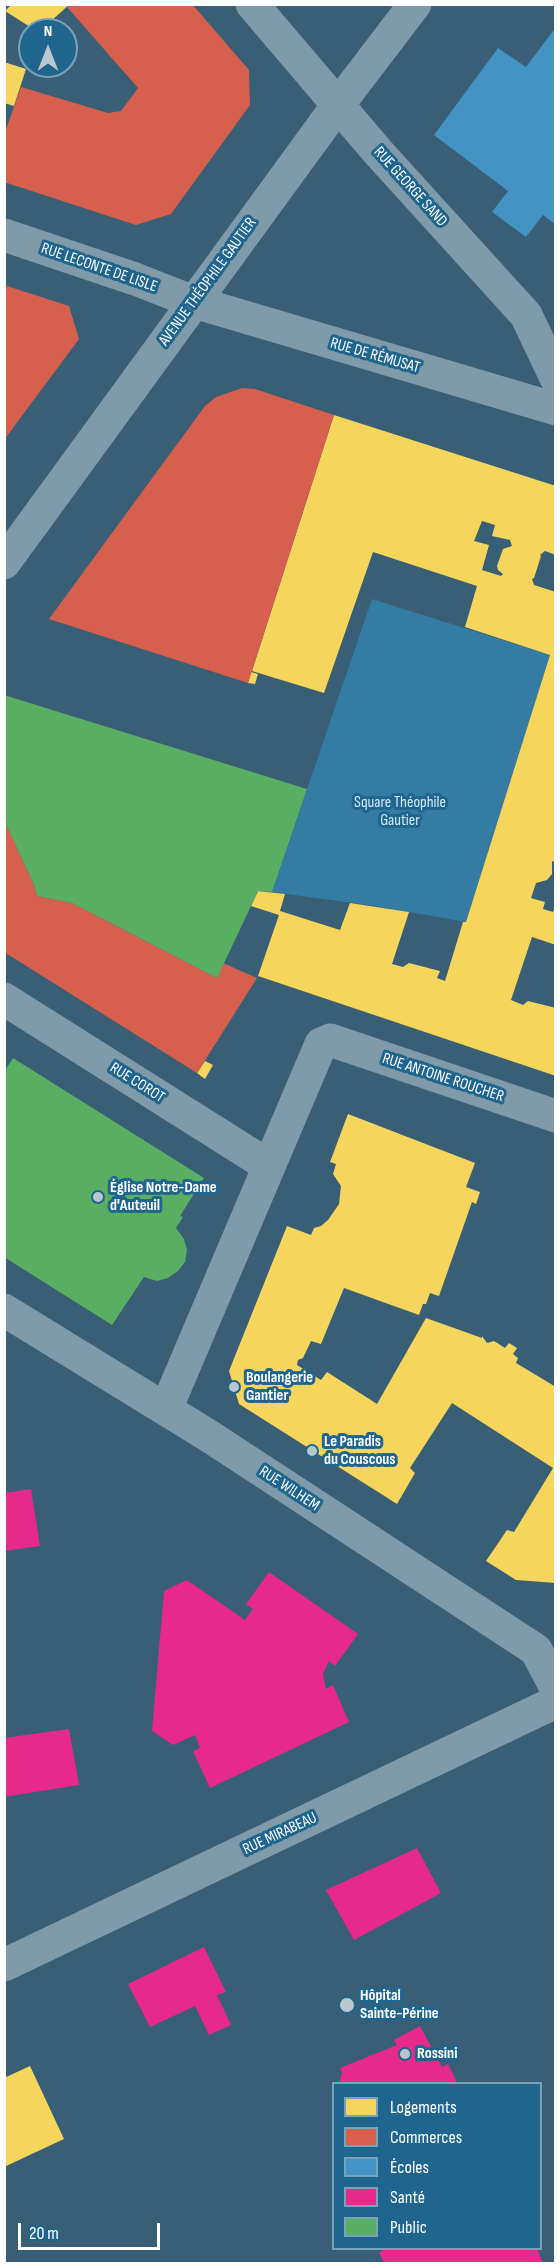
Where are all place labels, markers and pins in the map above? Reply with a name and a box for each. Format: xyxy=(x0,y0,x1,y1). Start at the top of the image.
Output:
place label: Église Notre-Dame d'Auteuil xyxy=(110,1178,217,1216)
marker: Église Notre-Dame d'Auteuil xyxy=(91,1190,105,1204)
place label: Boulangerie Gantier xyxy=(246,1368,313,1406)
marker: Boulangerie Gantier xyxy=(227,1380,241,1394)
place label: Le Paradis du Couscous xyxy=(324,1432,395,1470)
marker: Le Paradis du Couscous xyxy=(305,1444,319,1458)
place label: Hôpital Sainte-Périne xyxy=(360,1986,439,2024)
marker: Hôpital Sainte-Périne xyxy=(338,1996,356,2014)
place label: Rossini xyxy=(417,2044,457,2064)
marker: Rossini xyxy=(398,2047,412,2061)

